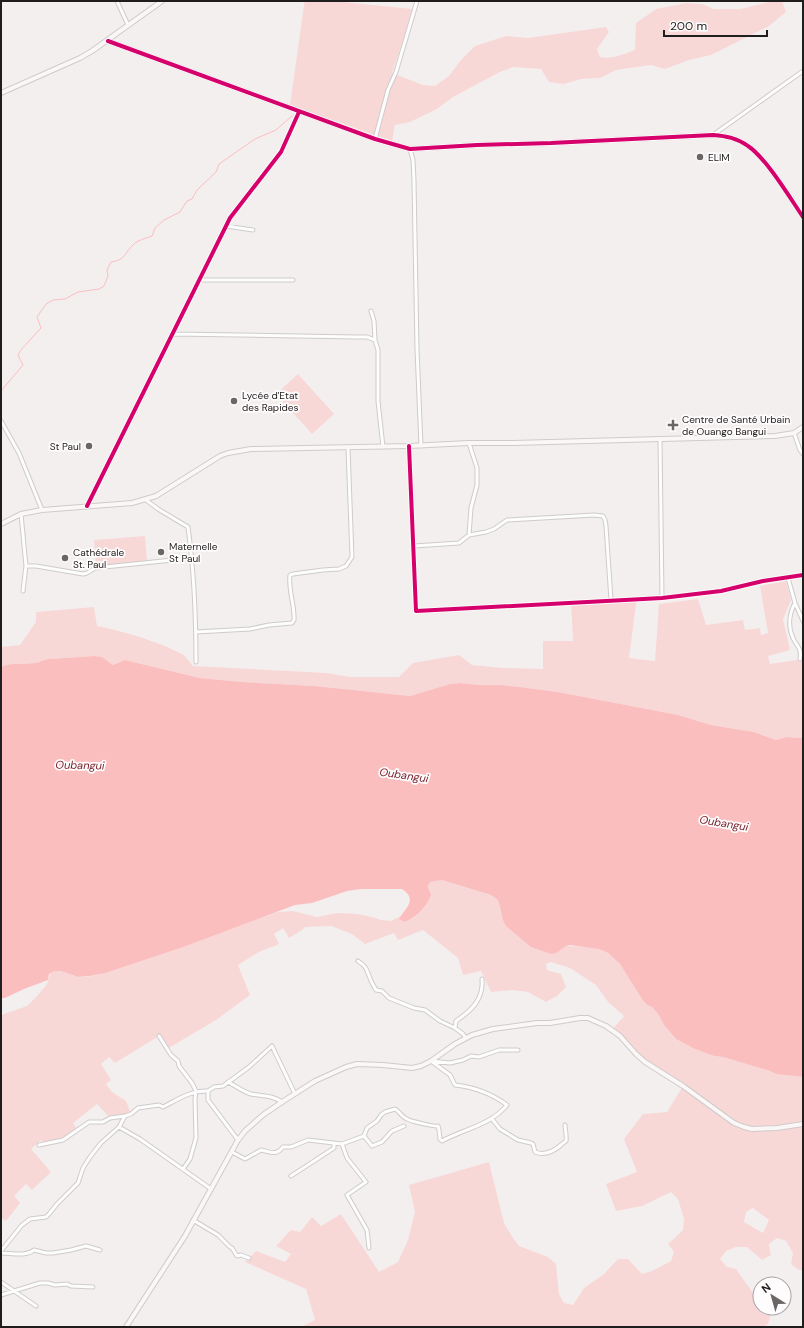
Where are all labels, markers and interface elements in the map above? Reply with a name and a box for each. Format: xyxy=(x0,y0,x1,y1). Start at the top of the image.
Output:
scale bar xyxy=(664,12,767,38)
text: 200 m xyxy=(670,18,707,34)
place label: ELIM xyxy=(708,151,730,164)
marker: ELIM xyxy=(695,152,705,162)
place label: Lycée d'Etat des Rapides xyxy=(242,389,299,414)
marker: Lycée d'Etat des Rapides xyxy=(229,396,239,406)
place label: Centre de Santé Urbain de Ouango Bangui xyxy=(682,413,790,438)
marker: Centre de Santé Urbain de Ouango Bangui xyxy=(667,419,679,431)
place label: St Paul xyxy=(50,440,81,453)
marker: St Paul xyxy=(84,441,94,451)
place label: Maternelle St Paul xyxy=(169,540,218,565)
place label: Cathédrale St. Paul xyxy=(73,546,124,571)
marker: Maternelle St Paul xyxy=(156,547,166,557)
marker: Cathédrale St. Paul xyxy=(60,553,70,563)
water label: Oubangui xyxy=(55,758,105,772)
water label: Oubangui xyxy=(379,765,430,785)
water label: Oubangui xyxy=(699,812,750,834)
north arrow xyxy=(752,1276,792,1316)
text: N xyxy=(759,1280,773,1296)

